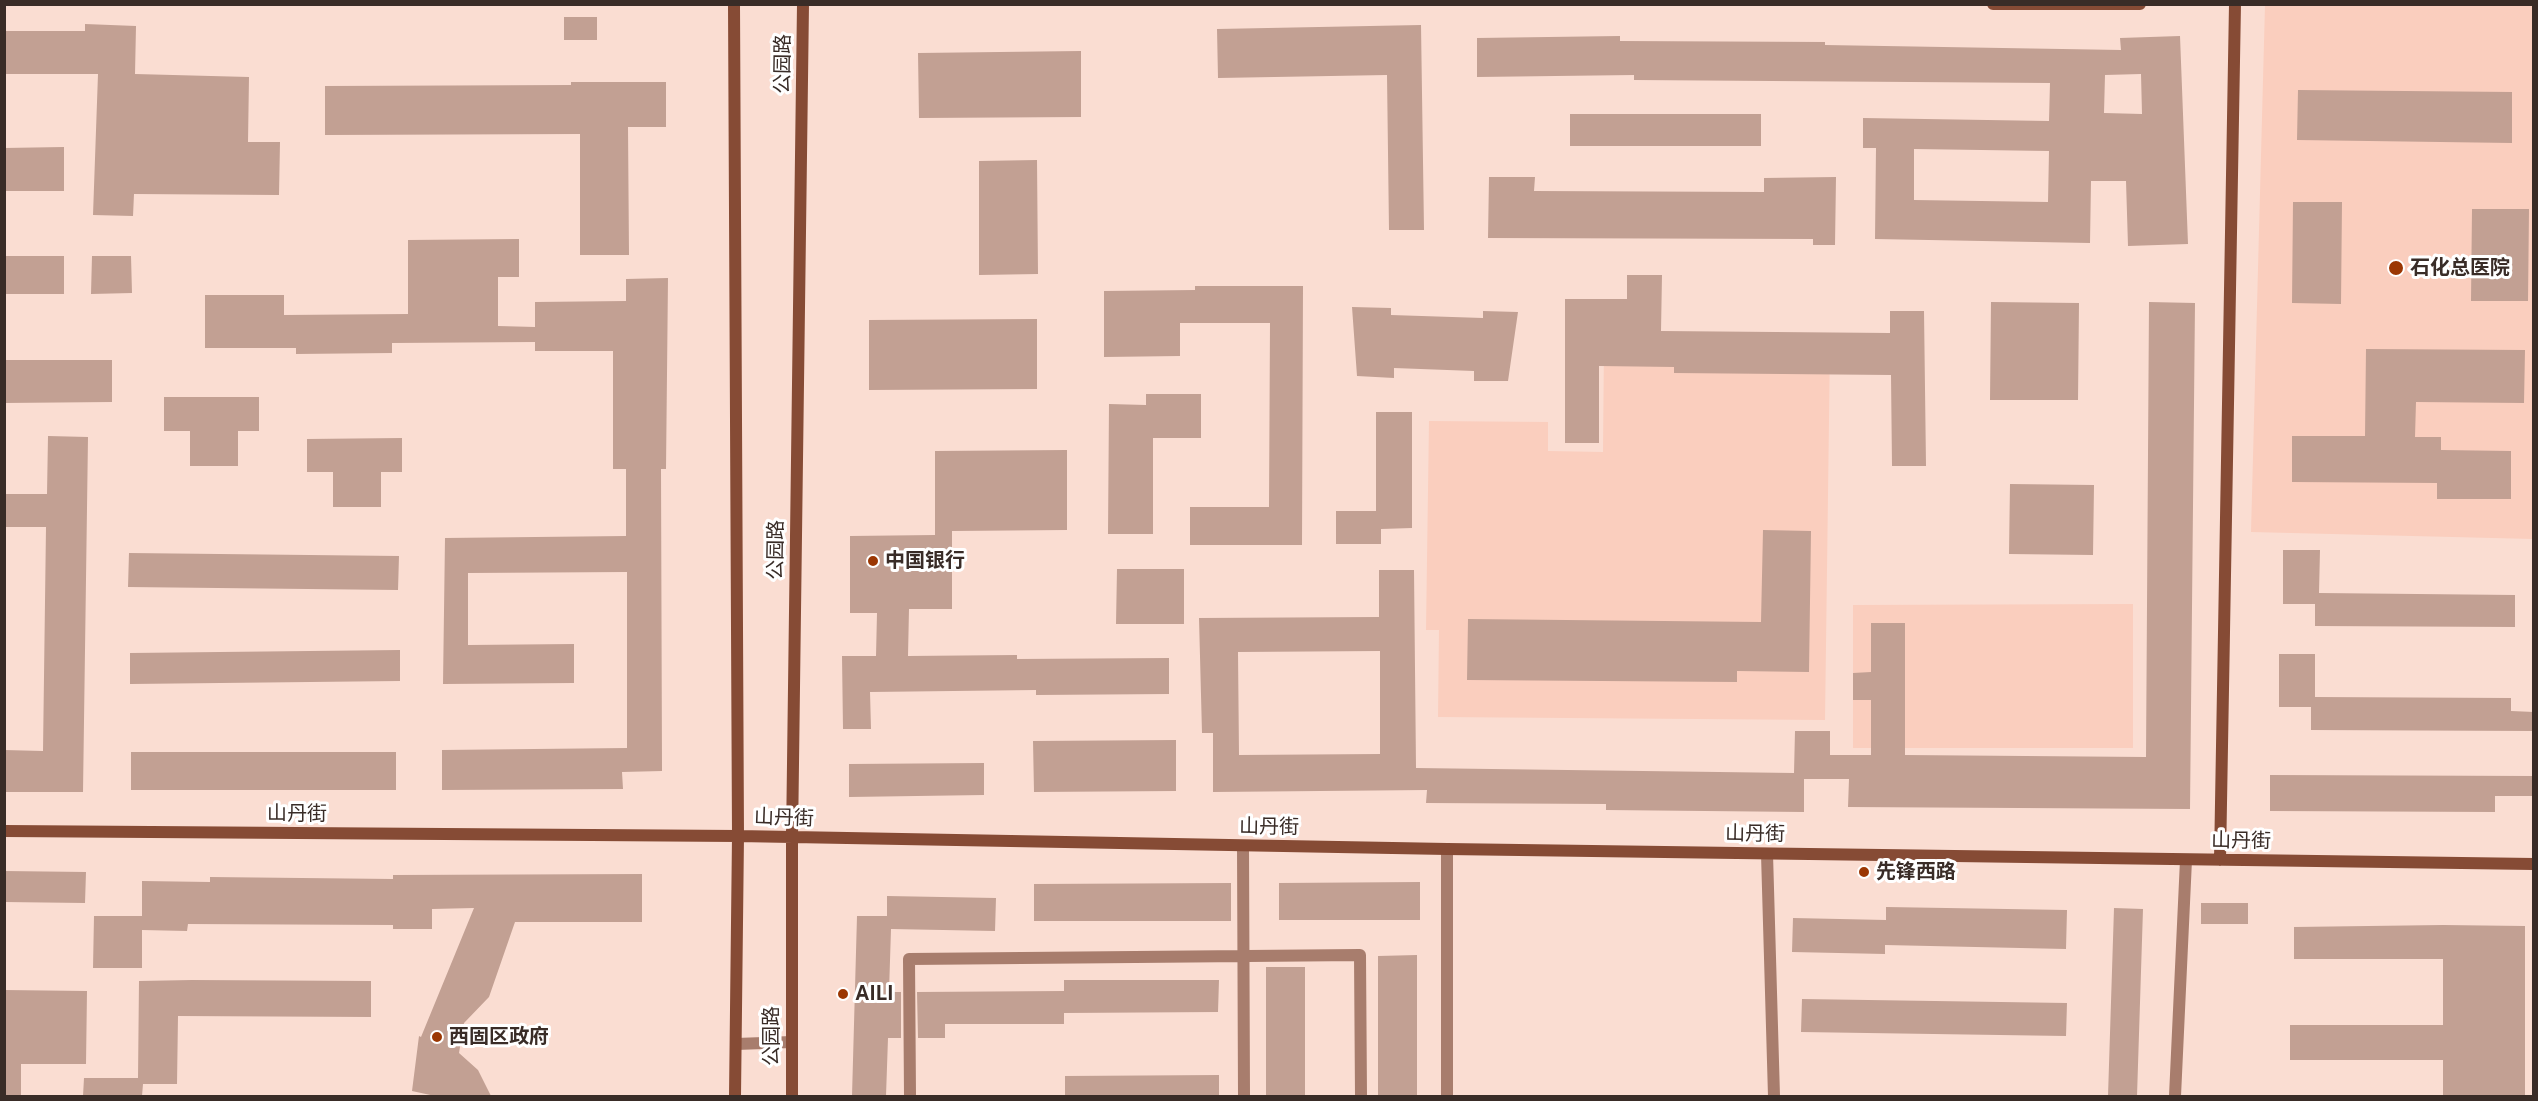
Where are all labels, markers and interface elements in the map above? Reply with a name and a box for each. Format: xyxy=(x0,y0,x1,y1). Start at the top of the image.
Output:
street label: 公园路 xyxy=(770,34,796,94)
place label: 石化总医院 xyxy=(2410,256,2510,280)
marker: 石化总医院 xyxy=(2387,259,2405,277)
street label: 公园路 xyxy=(763,520,789,580)
place label: 中国银行 xyxy=(885,549,965,573)
marker: 中国银行 xyxy=(866,554,880,568)
street label: 山丹街 xyxy=(267,802,327,826)
street label: 山丹街 xyxy=(754,805,814,831)
street label: 山丹街 xyxy=(1239,814,1299,840)
street label: 山丹街 xyxy=(1725,821,1785,847)
street label: 山丹街 xyxy=(2211,828,2271,854)
place label: 先锋西路 xyxy=(1876,860,1956,884)
marker: 先锋西路 xyxy=(1857,865,1871,879)
place label: AILI xyxy=(855,982,893,1006)
marker: AILI xyxy=(836,987,850,1001)
street label: 公园路 xyxy=(760,1006,784,1066)
place label: 西固区政府 xyxy=(449,1025,549,1049)
marker: 西固区政府 xyxy=(430,1030,444,1044)

